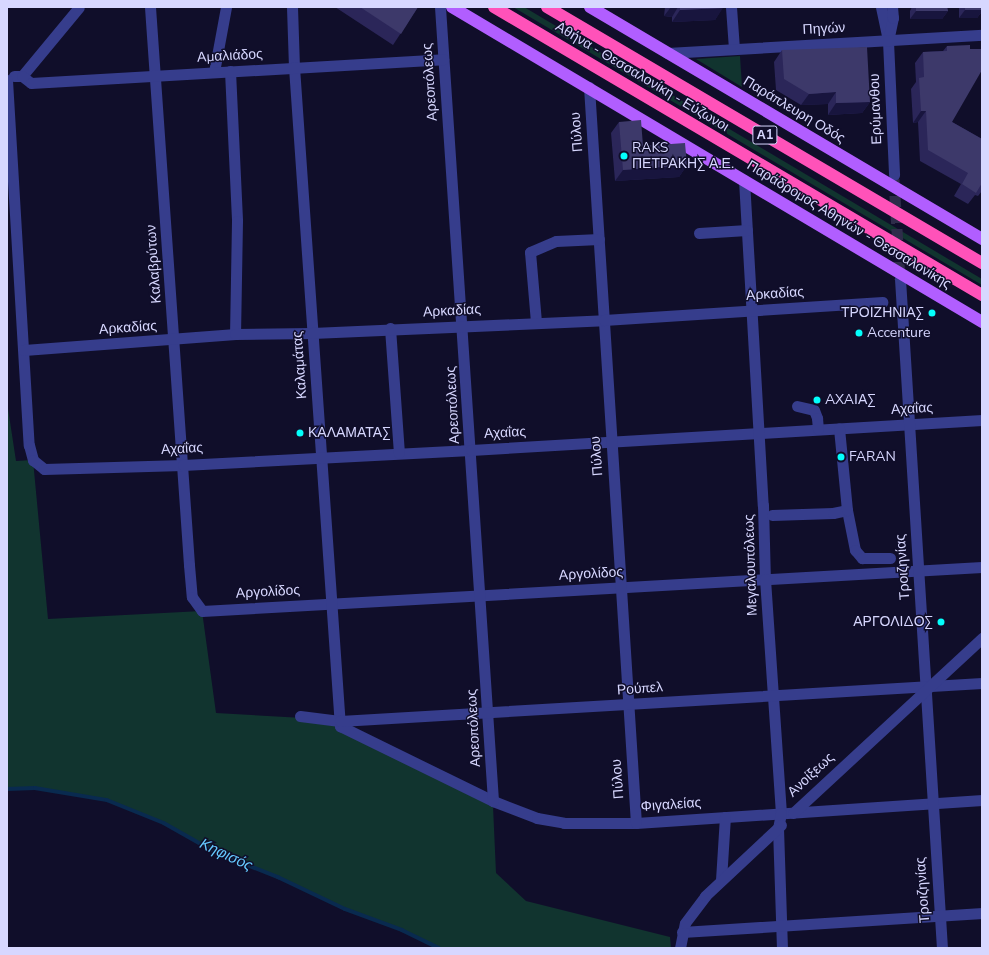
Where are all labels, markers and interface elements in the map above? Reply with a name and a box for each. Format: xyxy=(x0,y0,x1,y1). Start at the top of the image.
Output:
street label: Αθήνα - Θεσσαλονίκη - Εύζωνοι xyxy=(552,18,732,136)
street label: Πηγών xyxy=(802,19,846,39)
street label: Αρεοπόλεως xyxy=(419,43,441,121)
street label: Αμαλιάδος xyxy=(197,46,263,66)
street label: Παράπλευρη Οδός xyxy=(740,73,848,147)
street label: Ερύμανθου xyxy=(866,73,886,145)
street label: Πύλου xyxy=(567,111,587,153)
road number: Α1 xyxy=(752,124,778,146)
place label: RAKS ΠΕΤΡΑΚΗΣ Α.Ε. xyxy=(632,140,734,172)
marker: RAKS ΠΕΤΡΑΚΗΣ Α.Ε. xyxy=(619,151,629,161)
street label: Παράδρομος Αθηνών - Θεσσαλονίκης xyxy=(744,157,954,293)
street label: Καλαβρύτων xyxy=(143,224,165,304)
street label: Αρκαδίας xyxy=(746,284,804,304)
street label: Αρκαδίας xyxy=(423,301,481,321)
place label: ΤΡΟΙΖΗΝΙΑΣ xyxy=(841,305,924,321)
marker: ΤΡΟΙΖΗΝΙΑΣ xyxy=(927,308,937,318)
street label: Αρκαδίας xyxy=(99,318,157,338)
place label: Accenture xyxy=(867,325,930,341)
marker: Accenture xyxy=(854,328,864,338)
street label: Καλαμάτας xyxy=(289,330,311,400)
street label: Αρεοπόλεως xyxy=(443,366,463,444)
place label: AXAΙΑΣ xyxy=(825,392,876,408)
marker: AXAΙΑΣ xyxy=(812,395,822,405)
street label: Αχαΐας xyxy=(891,400,933,418)
street label: Αχαΐας xyxy=(484,424,526,442)
place label: ΚΑΛΑΜΑΤΑΣ xyxy=(308,425,391,441)
marker: ΚΑΛΑΜΑΤΑΣ xyxy=(295,428,305,438)
street label: Πύλου xyxy=(587,435,607,477)
street label: Αχαΐας xyxy=(161,440,203,458)
place label: FARAN xyxy=(849,449,896,465)
marker: FARAN xyxy=(836,452,846,462)
street label: Μεγαλουπόλεως xyxy=(741,514,761,616)
street label: Τροιζηνίας xyxy=(892,533,914,601)
street label: Αργολίδος xyxy=(558,564,624,584)
street label: Αργολίδος xyxy=(235,582,301,602)
place label: ΑΡΓΟΛΙΔΟΣ xyxy=(853,614,933,630)
marker: ΑΡΓΟΛΙΔΟΣ xyxy=(936,617,946,627)
street label: Ρούπελ xyxy=(616,679,664,699)
street label: Αρεοπόλεως xyxy=(464,689,484,767)
street label: Ανοίξεως xyxy=(784,749,838,801)
street label: Πύλου xyxy=(608,758,628,800)
street label: Φιγαλείας xyxy=(640,795,702,815)
water label: Κηφισός xyxy=(197,835,255,875)
street label: Τροιζηνίας xyxy=(912,856,934,924)

